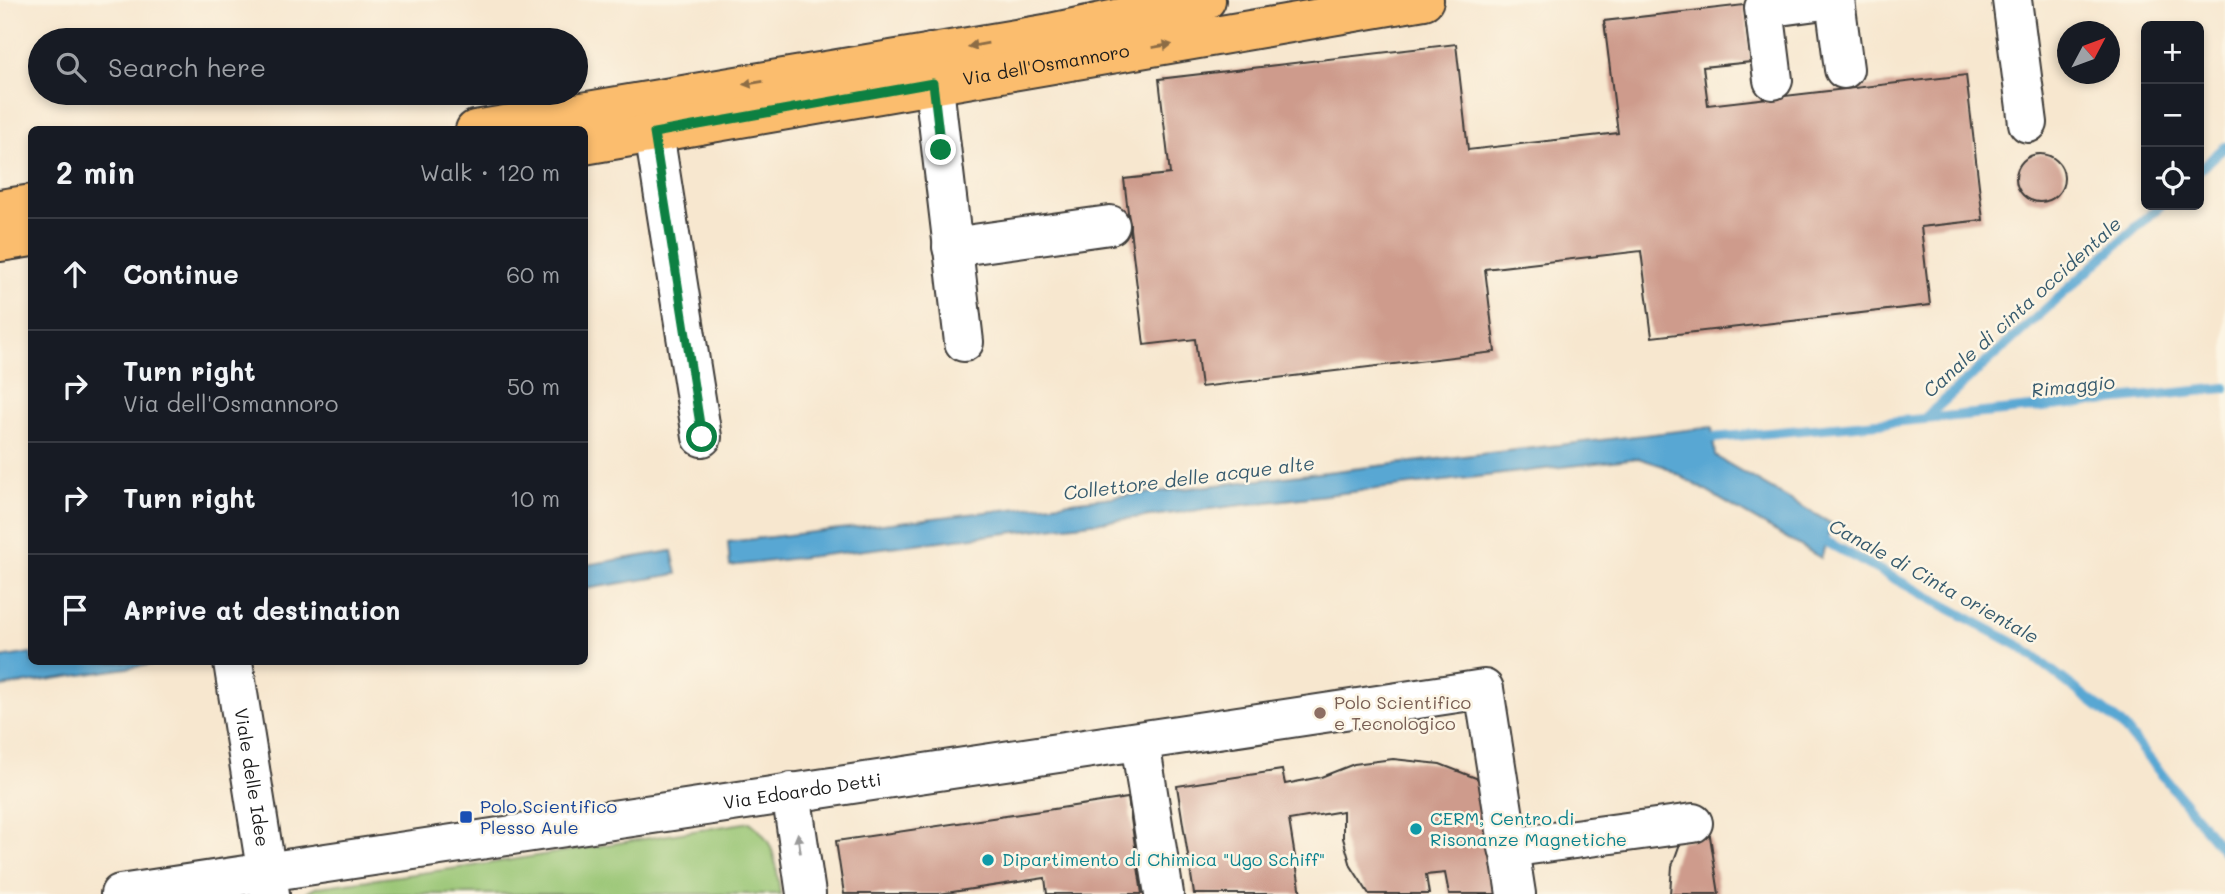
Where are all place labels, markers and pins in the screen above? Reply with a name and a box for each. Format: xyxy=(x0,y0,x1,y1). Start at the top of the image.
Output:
place label: Polo Scientifico e Tecnologico xyxy=(1334,690,1471,735)
marker: Polo Scientifico e Tecnologico xyxy=(1312,705,1328,721)
place label: Polo Scientifico Plesso Aule xyxy=(480,794,617,839)
place label: CERM, Centro di Risonanze Magnetiche xyxy=(1430,806,1627,851)
marker: Polo Scientifico Plesso Aule xyxy=(458,809,474,825)
marker: CERM, Centro di Risonanze Magnetiche xyxy=(1408,821,1424,837)
place label: Dipartimento di Chimica "Ugo Schiff" xyxy=(1002,847,1325,871)
marker: Dipartimento di Chimica "Ugo Schiff" xyxy=(980,852,996,868)

